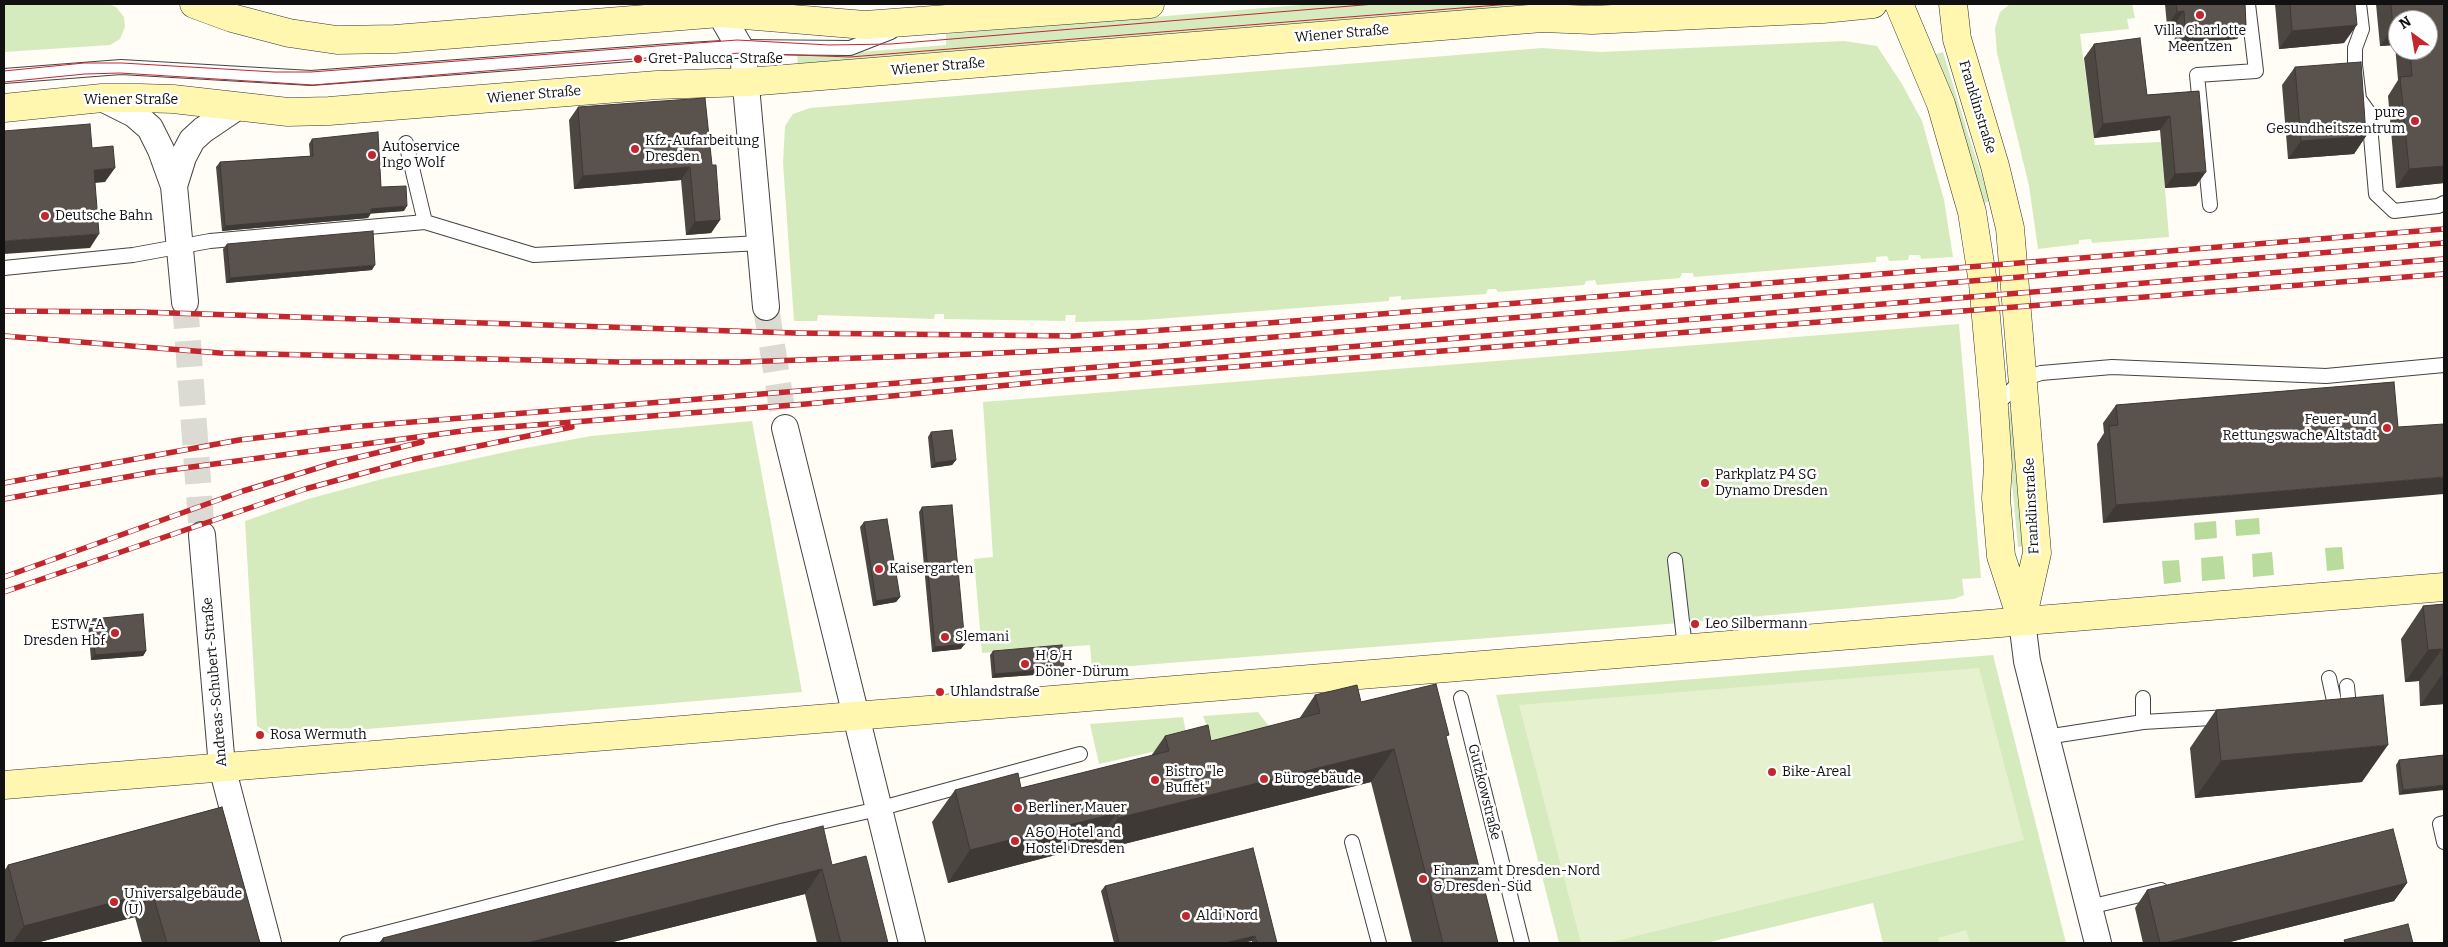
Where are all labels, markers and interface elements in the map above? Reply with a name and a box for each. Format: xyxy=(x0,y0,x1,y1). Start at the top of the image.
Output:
marker: Villa Charlotte Meentzen xyxy=(2194,9,2206,21)
north arrow xyxy=(2388,10,2438,60)
text: N xyxy=(2396,13,2414,33)
street label: Wiener Straße xyxy=(1294,22,1390,46)
place label: Villa Charlotte Meentzen xyxy=(2154,23,2246,56)
place label: Gret-Palucca-Straße xyxy=(648,51,783,67)
marker: Gret-Palucca-Straße xyxy=(632,53,644,65)
street label: Wiener Straße xyxy=(890,55,986,79)
street label: Franklinstraße xyxy=(1955,58,1999,156)
street label: Wiener Straße xyxy=(486,83,582,107)
street label: Wiener Straße xyxy=(84,92,178,108)
place label: pure Gesundheitszentrum xyxy=(2266,105,2405,138)
marker: pure Gesundheitszentrum xyxy=(2409,115,2421,127)
place label: Kfz-Aufarbeitung Dresden xyxy=(645,133,759,166)
place label: Autoservice Ingo Wolf xyxy=(382,139,460,172)
marker: Kfz-Aufarbeitung Dresden xyxy=(629,143,641,155)
marker: Autoservice Ingo Wolf xyxy=(366,149,378,161)
place label: Deutsche Bahn xyxy=(55,208,153,224)
marker: Deutsche Bahn xyxy=(39,210,51,222)
place label: Feuer- und Rettungswache Altstadt xyxy=(2223,412,2377,444)
marker: Feuer- und Rettungswache Altstadt xyxy=(2381,422,2393,434)
street label: Franklinstraße xyxy=(2021,457,2043,555)
place label: Parkplatz P4 SG Dynamo Dresden xyxy=(1715,467,1828,500)
marker: Parkplatz P4 SG Dynamo Dresden xyxy=(1699,477,1711,489)
place label: Kaisergarten xyxy=(889,561,973,577)
marker: Kaisergarten xyxy=(873,563,885,575)
street label: Andreas-Schubert-Straße xyxy=(199,596,231,768)
place label: Leo Silbermann xyxy=(1705,616,1808,632)
place label: ESTW-A Dresden Hbf xyxy=(23,617,105,650)
marker: Leo Silbermann xyxy=(1689,618,1701,630)
marker: ESTW-A Dresden Hbf xyxy=(109,627,121,639)
place label: Slemani xyxy=(955,629,1009,645)
marker: Slemani xyxy=(939,631,951,643)
place label: H & H Döner-Dürum xyxy=(1035,648,1129,680)
marker: H & H Döner-Dürum xyxy=(1019,658,1031,670)
place label: Uhlandstraße xyxy=(950,684,1040,700)
marker: Uhlandstraße xyxy=(934,686,946,698)
place label: Rosa Wermuth xyxy=(270,727,367,743)
marker: Rosa Wermuth xyxy=(254,729,266,741)
street label: Gutzkowstraße xyxy=(1464,742,1504,842)
place label: Bistro "le Buffet" xyxy=(1165,764,1224,796)
place label: Bike-Areal xyxy=(1782,764,1851,780)
marker: Bike-Areal xyxy=(1766,766,1778,778)
place label: Bürogebäude xyxy=(1274,771,1361,787)
marker: Bürogebäude xyxy=(1258,773,1270,785)
marker: Bistro "le Buffet" xyxy=(1149,774,1161,786)
place label: Berliner Mauer xyxy=(1028,800,1127,816)
marker: Berliner Mauer xyxy=(1012,802,1024,814)
place label: A&O Hotel and Hostel Dresden xyxy=(1025,825,1125,858)
marker: A&O Hotel and Hostel Dresden xyxy=(1009,835,1021,847)
place label: Finanzamt Dresden-Nord & Dresden-Süd xyxy=(1433,863,1600,896)
marker: Finanzamt Dresden-Nord & Dresden-Süd xyxy=(1417,873,1429,885)
place label: Universalgebäude (U) xyxy=(124,886,242,919)
marker: Universalgebäude (U) xyxy=(108,896,120,908)
place label: Aldi Nord xyxy=(1196,908,1258,924)
marker: Aldi Nord xyxy=(1180,910,1192,922)

